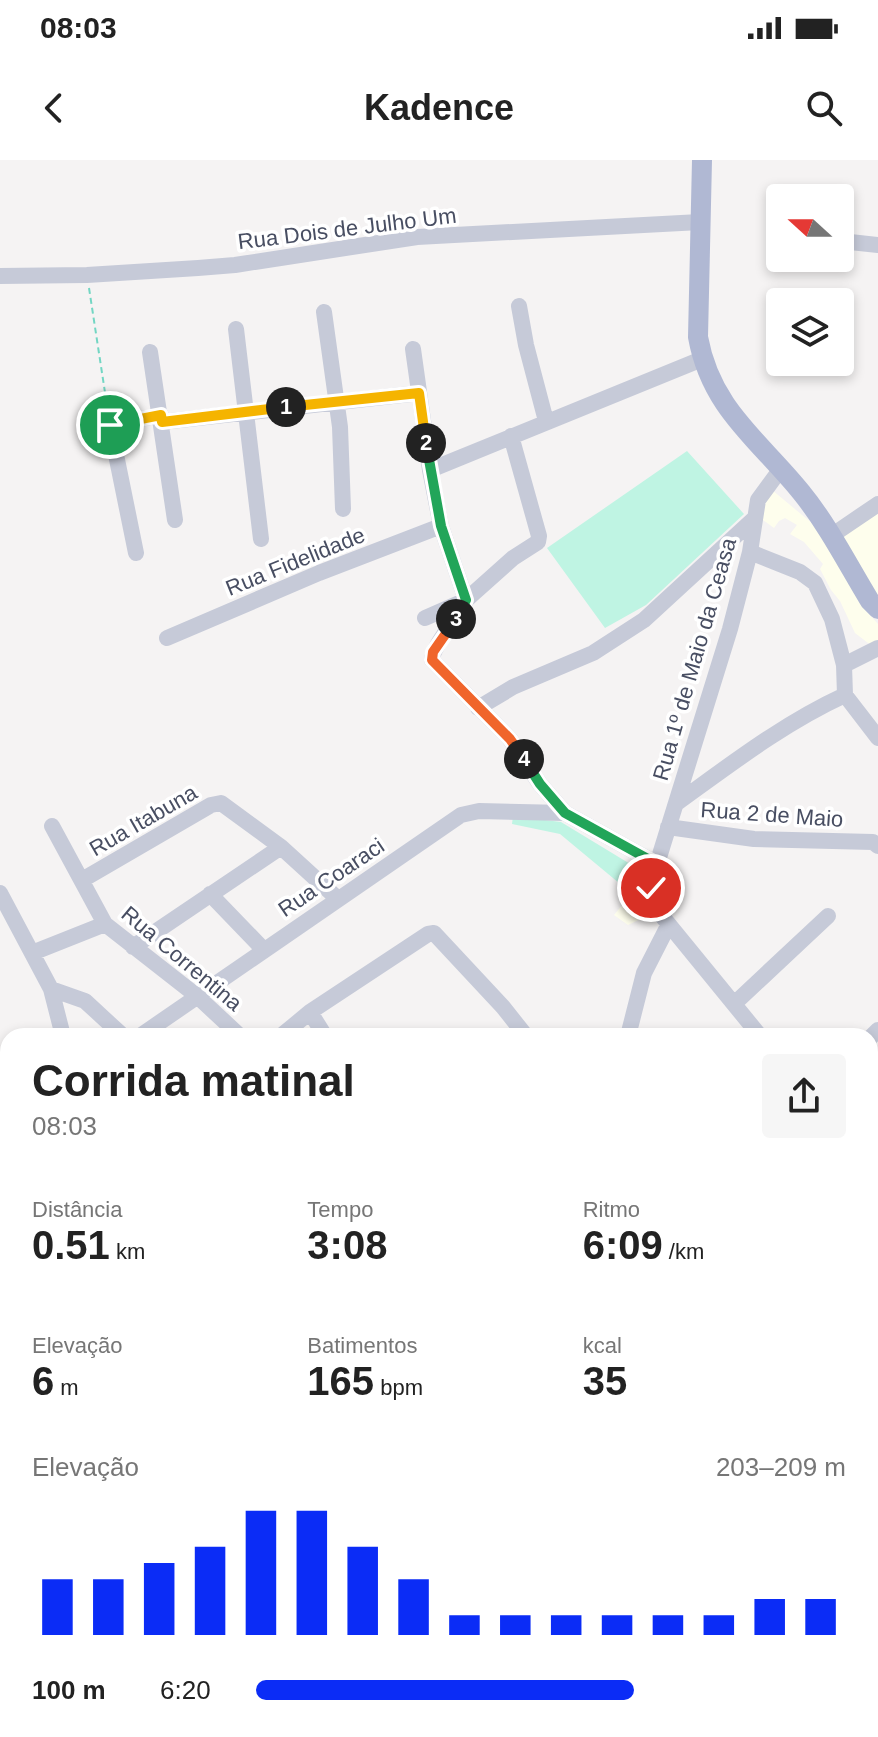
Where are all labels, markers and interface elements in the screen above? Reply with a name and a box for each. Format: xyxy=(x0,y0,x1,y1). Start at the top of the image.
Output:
text: 08:03 xyxy=(40,11,117,44)
icon: back xyxy=(32,86,76,130)
icon: search xyxy=(802,86,846,130)
text: Kadence xyxy=(364,87,514,128)
north arrow xyxy=(766,184,854,272)
map controls xyxy=(766,184,854,376)
street label: Rua Dois de Julho Um xyxy=(236,203,458,254)
button: layers xyxy=(766,288,854,376)
pin: 1 xyxy=(266,387,306,427)
pin xyxy=(76,391,144,459)
text: 1 xyxy=(280,394,292,419)
icon: arrive xyxy=(88,403,132,447)
pin: 2 xyxy=(406,423,446,463)
text: 2 xyxy=(420,430,432,455)
street label: Rua Fidelidade xyxy=(222,522,368,601)
street label: Rua 1º de Maio da Ceasa xyxy=(648,534,741,783)
pin: 3 xyxy=(436,599,476,639)
text: 3 xyxy=(450,606,462,631)
pin: 4 xyxy=(504,739,544,779)
text: 4 xyxy=(518,746,530,771)
street label: Rua Itabuna xyxy=(85,779,202,861)
street label: Rua 2 de Maio xyxy=(700,797,844,832)
street label: Rua Coaraci xyxy=(274,833,389,922)
pin xyxy=(617,854,685,922)
icon: check xyxy=(629,866,673,910)
street label: Rua Correntina xyxy=(117,901,247,1016)
button: share xyxy=(762,1054,846,1138)
text: Corrida matinal xyxy=(32,1056,355,1105)
text: 08:03 xyxy=(32,1111,97,1141)
text: Distância xyxy=(32,1197,122,1222)
text: Tempo xyxy=(307,1197,373,1222)
text: Ritmo xyxy=(583,1197,640,1222)
text: 0.51 xyxy=(32,1223,110,1267)
text: 3:08 xyxy=(307,1223,387,1267)
text: 6:09 xyxy=(583,1223,663,1267)
text: km xyxy=(110,1239,145,1264)
text: /km xyxy=(663,1239,704,1264)
text: Elevação xyxy=(32,1333,123,1358)
text: Batimentos xyxy=(307,1333,417,1358)
text: kcal xyxy=(583,1333,622,1358)
text: 6 xyxy=(32,1359,54,1403)
text: 165 xyxy=(307,1359,374,1403)
text: 35 xyxy=(583,1359,627,1403)
text: m xyxy=(54,1375,79,1400)
text: bpm xyxy=(374,1375,423,1400)
text: Elevação xyxy=(32,1452,139,1482)
text: 203–209 m xyxy=(716,1452,846,1482)
text: 100 m xyxy=(32,1675,106,1705)
text: 6:20 xyxy=(160,1675,211,1705)

